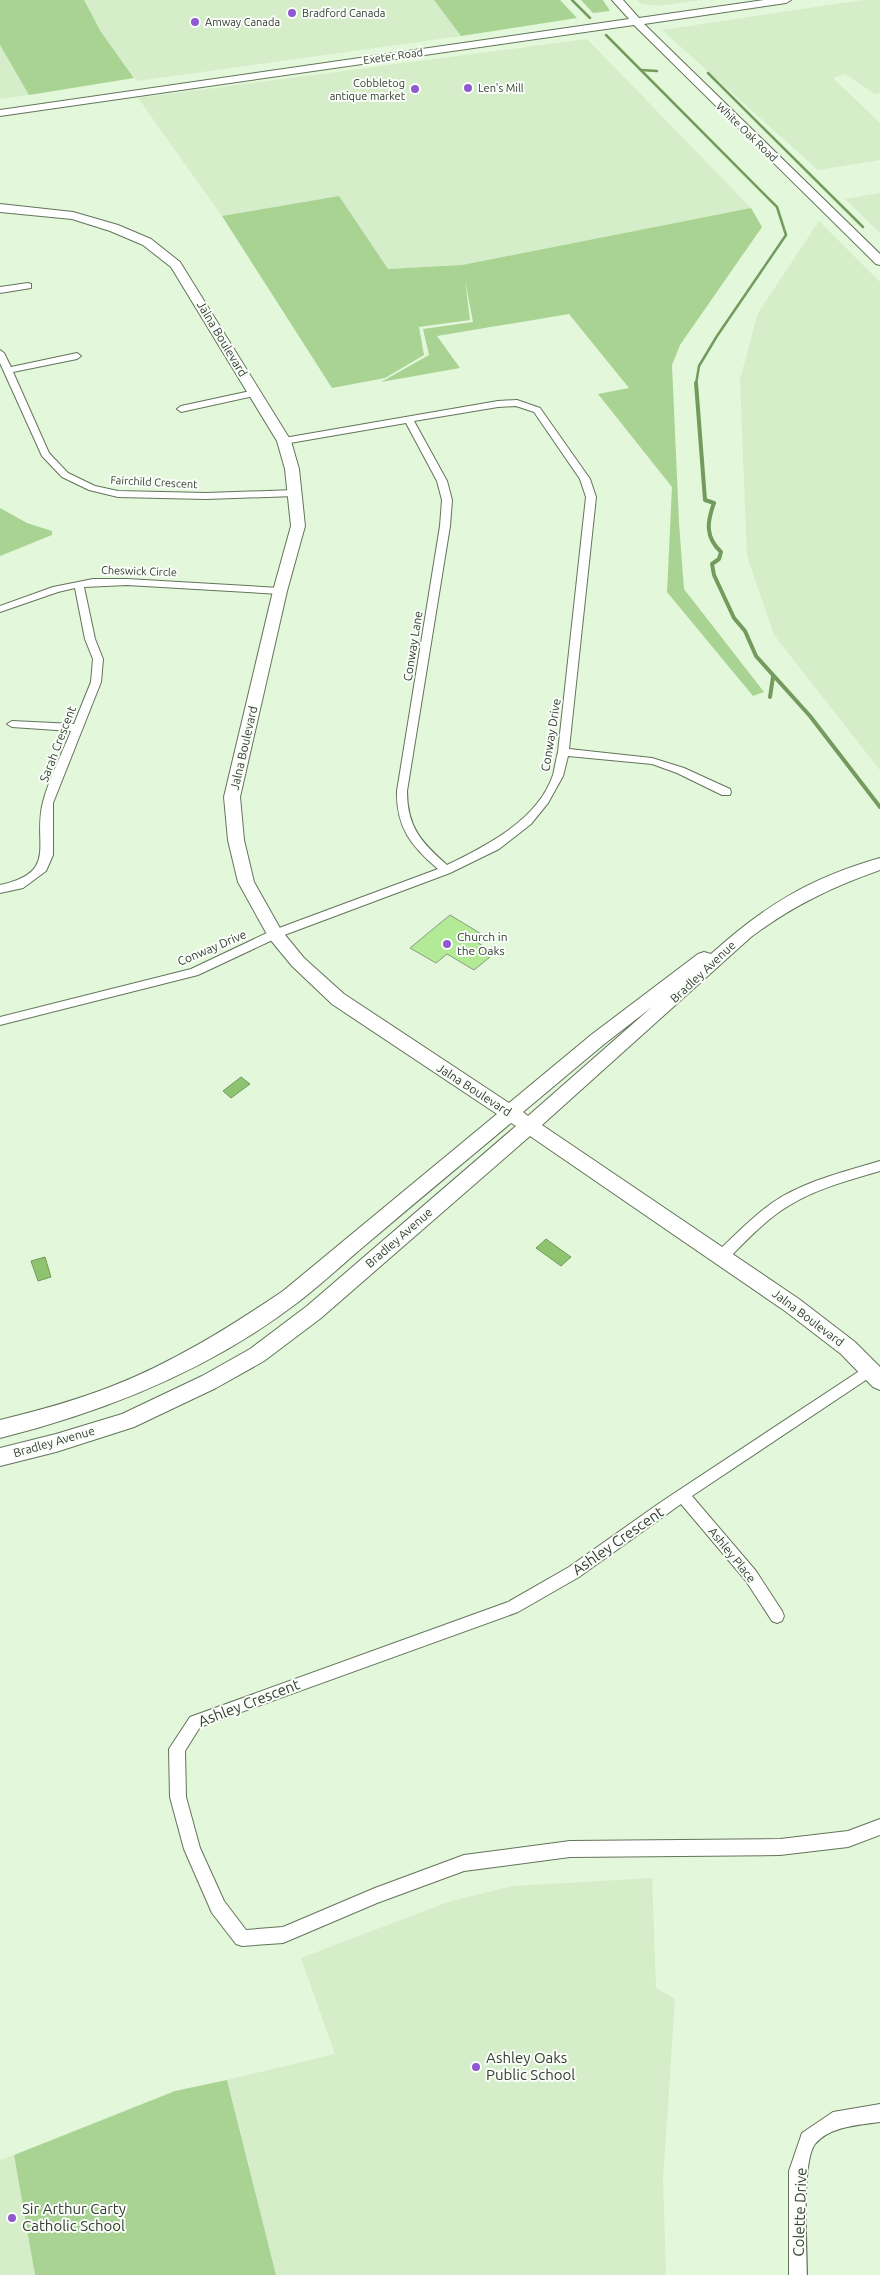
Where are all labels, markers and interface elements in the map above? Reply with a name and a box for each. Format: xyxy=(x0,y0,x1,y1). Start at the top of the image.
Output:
marker: Bradford Canada xyxy=(286,7,298,19)
place label: Bradford Canada xyxy=(302,7,385,19)
marker: Amway Canada xyxy=(189,16,201,28)
place label: Amway Canada xyxy=(205,16,280,28)
street label: Exeter Road xyxy=(362,46,424,66)
place label: Cobbletog antique market xyxy=(330,77,406,102)
marker: Len's Mill xyxy=(462,82,474,94)
place label: Len's Mill xyxy=(478,82,524,94)
marker: Cobbletog antique market xyxy=(409,83,421,95)
street label: White Oak Road xyxy=(714,100,780,164)
street label: Jalna Boulevard xyxy=(195,299,250,379)
street label: Fairchild Crescent xyxy=(110,474,199,490)
street label: Cheswick Circle xyxy=(101,564,177,578)
street label: Conway Lane xyxy=(401,610,424,682)
street label: Conway Drive xyxy=(538,698,563,772)
street label: Sarah Crescent xyxy=(37,704,78,784)
street label: Jalna Boulevard xyxy=(228,705,259,791)
street label: Conway Drive xyxy=(175,927,248,968)
place label: Church in the Oaks xyxy=(457,930,508,957)
marker: Church in the Oaks xyxy=(441,938,453,950)
street label: Bradley Avenue xyxy=(667,938,738,1005)
street label: Jalna Boulevard xyxy=(435,1061,514,1118)
street label: Bradley Avenue xyxy=(363,1205,435,1270)
street label: Jalna Boulevard xyxy=(770,1287,846,1349)
street label: Bradley Avenue xyxy=(12,1424,96,1459)
street label: Ashley Crescent xyxy=(569,1503,667,1578)
street label: Ashley Place xyxy=(706,1525,759,1585)
street label: Ashley Crescent xyxy=(196,1675,302,1730)
place label: Ashley Oaks Public School xyxy=(486,2049,575,2083)
marker: Ashley Oaks Public School xyxy=(470,2061,482,2073)
street label: Colette Drive xyxy=(789,2167,810,2257)
place label: Sir Arthur Carty Catholic School xyxy=(22,2200,126,2234)
marker: Sir Arthur Carty Catholic School xyxy=(6,2212,18,2224)

